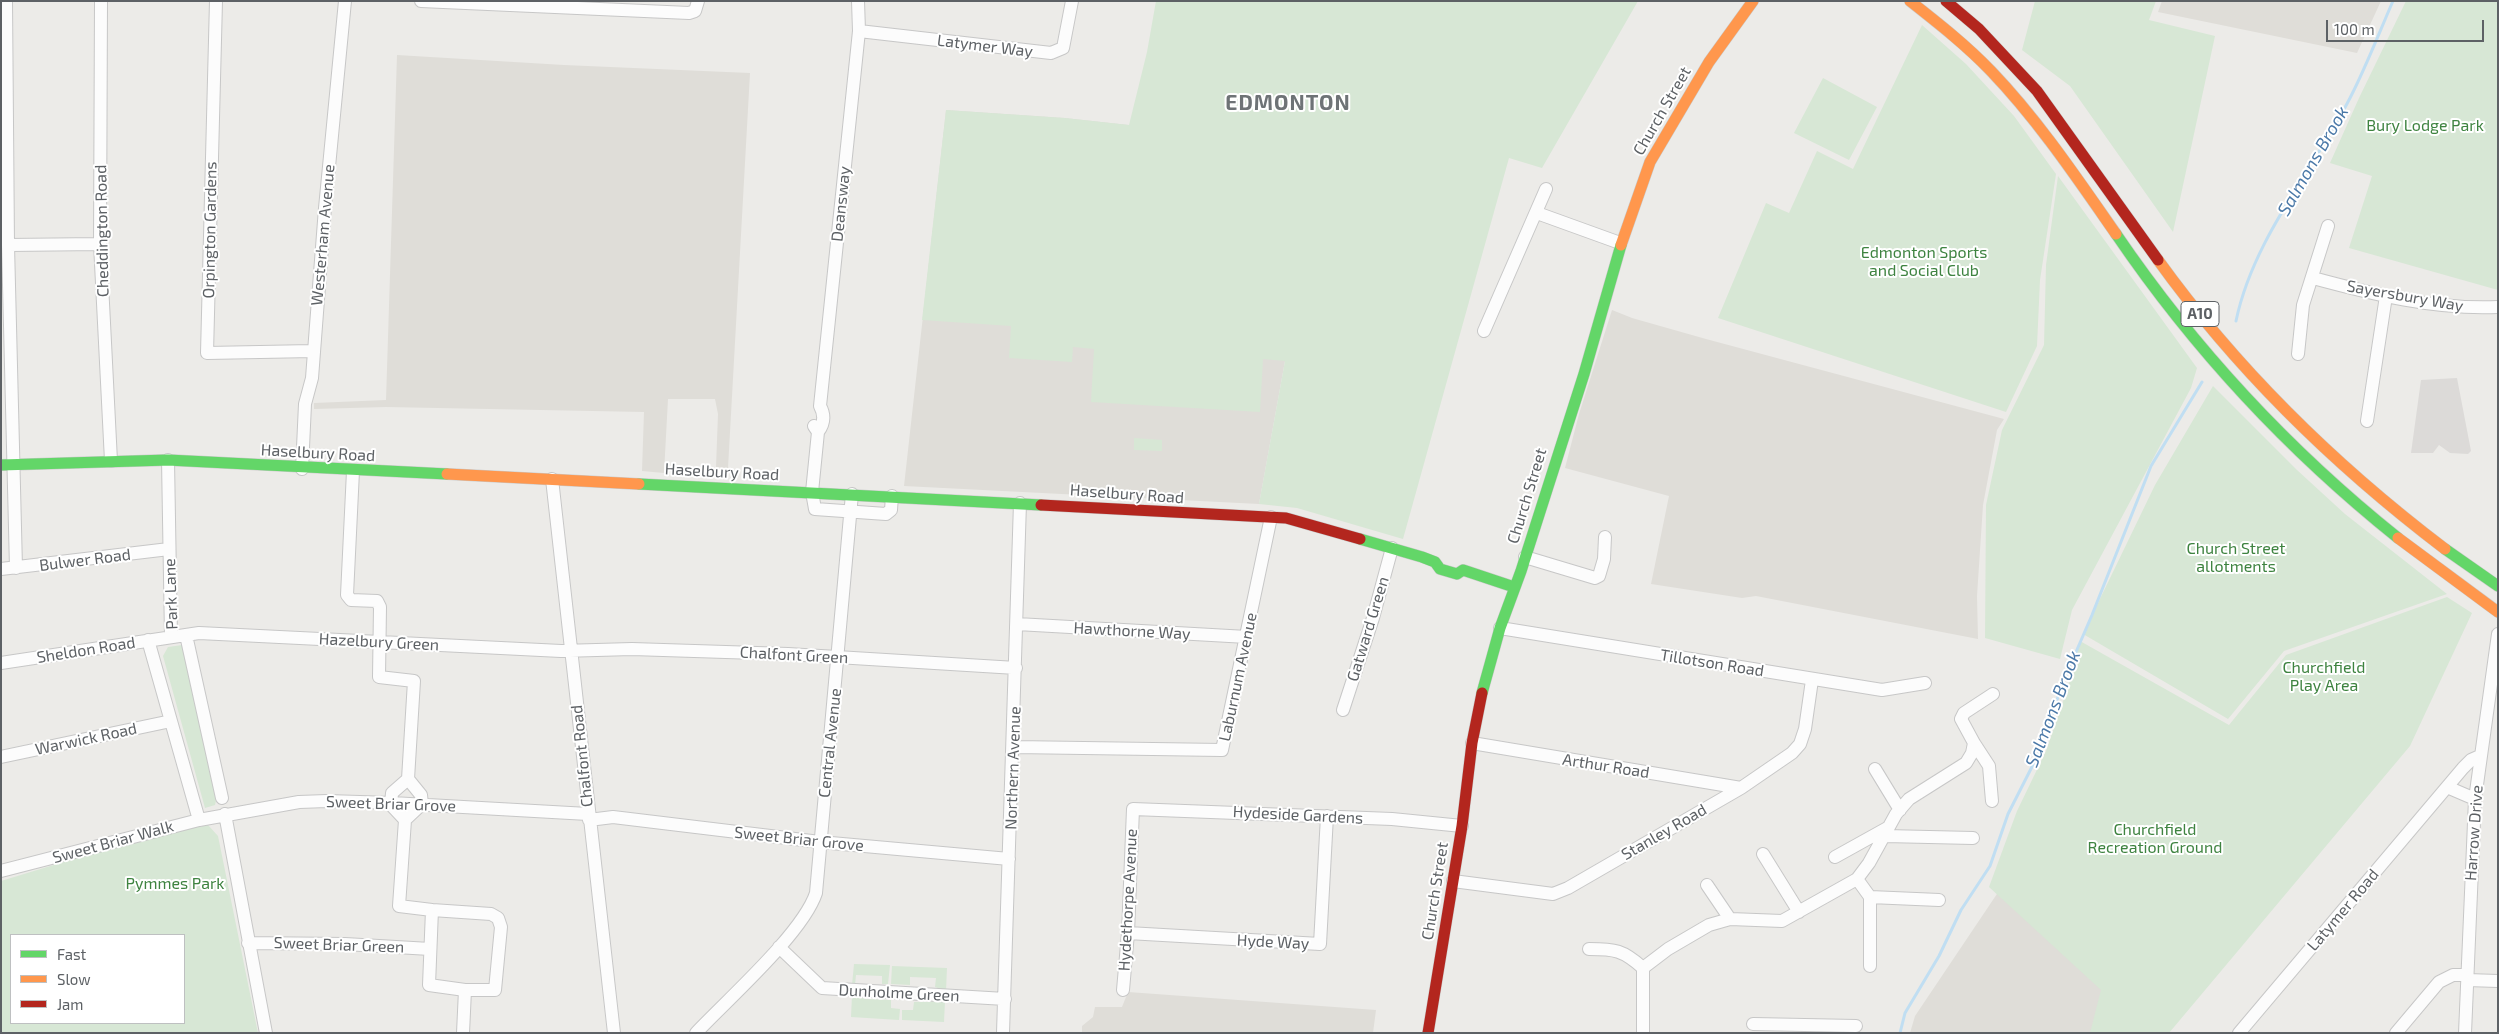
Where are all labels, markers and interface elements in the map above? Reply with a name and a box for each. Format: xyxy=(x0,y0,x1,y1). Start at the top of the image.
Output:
scale bar xyxy=(2329,10,2486,42)
text: 100 m xyxy=(2334,20,2375,38)
street label: Latymer Way xyxy=(936,31,1034,61)
street label: Church Street xyxy=(1629,63,1695,159)
district label: EDMONTON xyxy=(1224,90,1352,116)
water label: Salmons Brook xyxy=(2273,102,2353,220)
park label: Bury Lodge Park xyxy=(2366,116,2484,136)
street label: Orpington Gardens xyxy=(199,161,221,299)
street label: Westerham Avenue xyxy=(307,163,339,307)
street label: Cheddington Road xyxy=(91,165,113,297)
street label: Deansway xyxy=(827,165,855,243)
park label: Edmonton Sports and Social Club xyxy=(1861,243,1987,281)
street label: Sayersbury Way xyxy=(2345,276,2465,316)
road number: A10 xyxy=(2181,302,2219,326)
street label: Haselbury Road xyxy=(260,440,376,466)
street label: Church Street xyxy=(1503,446,1551,546)
street label: Haselbury Road xyxy=(664,459,780,485)
street label: Haselbury Road xyxy=(1069,480,1185,508)
park label: Church Street allotments xyxy=(2187,539,2285,577)
street label: Bulwer Road xyxy=(38,545,132,575)
street label: Park Lane xyxy=(160,558,182,630)
street label: Gatward Green xyxy=(1343,574,1393,684)
street label: Laburnum Avenue xyxy=(1215,611,1261,743)
street label: Hawthorne Way xyxy=(1073,618,1191,644)
street label: Hazelbury Green xyxy=(318,629,440,655)
street label: Sheldon Road xyxy=(35,633,137,667)
street label: Chalfont Green xyxy=(739,643,849,667)
street label: Tillotson Road xyxy=(1659,645,1765,681)
water label: Salmons Brook xyxy=(2021,648,2085,770)
park label: Churchfield Play Area xyxy=(2282,658,2366,696)
street label: Central Avenue xyxy=(815,687,845,799)
street label: Chalfont Road xyxy=(567,704,597,808)
street label: Northern Avenue xyxy=(1001,706,1025,830)
street label: Warwick Road xyxy=(33,719,139,759)
street label: Arthur Road xyxy=(1561,750,1651,782)
street label: Harrow Drive xyxy=(2461,785,2487,881)
street label: Sweet Briar Grove xyxy=(326,792,456,816)
street label: Stanley Road xyxy=(1618,800,1710,864)
street label: Hydeside Gardens xyxy=(1232,802,1364,828)
street label: Sweet Briar Walk xyxy=(50,817,176,867)
park label: Churchfield Recreation Ground xyxy=(2088,820,2222,858)
street label: Sweet Briar Grove xyxy=(733,823,865,855)
street label: Hydethorpe Avenue xyxy=(1115,828,1141,972)
street label: Church Street xyxy=(1418,841,1452,941)
street label: Latymer Road xyxy=(2303,865,2383,955)
park label: Pymmes Park xyxy=(126,874,224,894)
street label: Hyde Way xyxy=(1236,931,1310,953)
street label: Sweet Briar Green xyxy=(273,933,405,957)
legend xyxy=(10,934,185,1024)
text: Fast xyxy=(57,945,86,963)
text: Slow xyxy=(57,970,91,988)
street label: Dunholme Green xyxy=(838,980,960,1006)
text: Jam xyxy=(57,995,83,1013)

